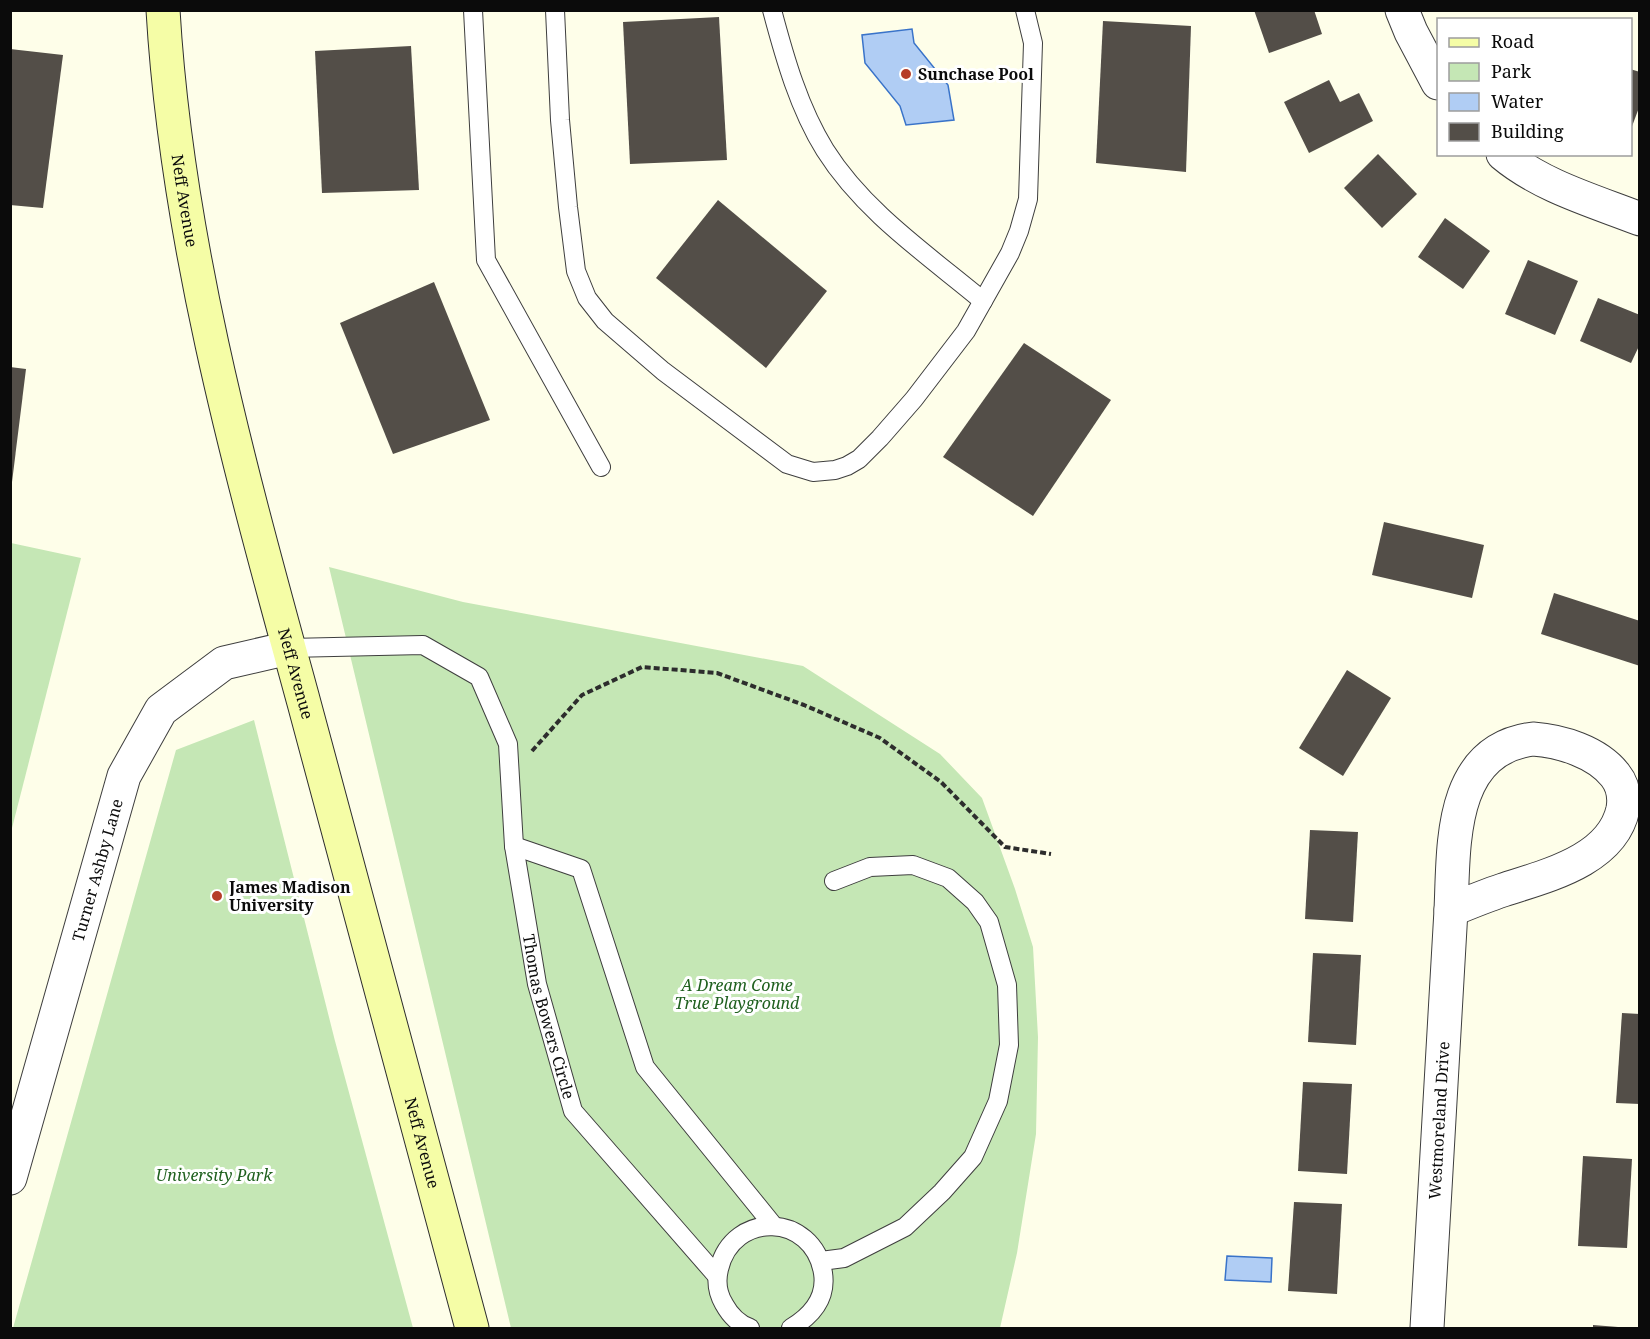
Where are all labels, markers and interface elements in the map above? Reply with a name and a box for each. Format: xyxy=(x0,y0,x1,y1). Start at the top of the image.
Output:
legend xyxy=(1437,18,1632,156)
text: Road xyxy=(1491,29,1534,53)
text: Park xyxy=(1491,59,1531,83)
place label: Sunchase Pool xyxy=(918,63,1034,85)
marker: Sunchase Pool xyxy=(899,67,913,81)
text: Water xyxy=(1491,89,1544,113)
text: Building xyxy=(1491,119,1564,143)
street label: Neff Avenue xyxy=(167,153,203,249)
street label: Neff Avenue xyxy=(273,626,319,722)
street label: Turner Ashby Lane xyxy=(67,796,128,944)
place label: James Madison University xyxy=(228,876,351,916)
marker: James Madison University xyxy=(210,889,224,903)
street label: Thomas Bowers Circle xyxy=(518,932,580,1102)
park label: A Dream Come True Playground xyxy=(675,974,800,1014)
street label: Westmoreland Drive xyxy=(1423,1041,1454,1200)
street label: Neff Avenue xyxy=(400,1095,445,1191)
park label: University Park xyxy=(156,1164,273,1186)

